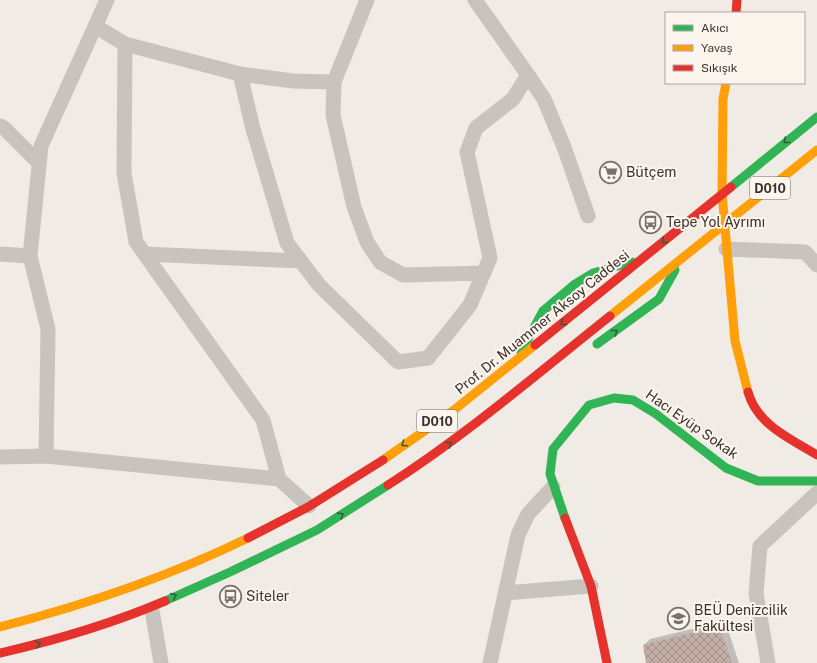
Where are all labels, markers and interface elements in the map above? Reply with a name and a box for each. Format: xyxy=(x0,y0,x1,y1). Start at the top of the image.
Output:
legend xyxy=(665,12,805,84)
text: Akıcı xyxy=(701,21,729,35)
text: Yavaş xyxy=(701,41,733,55)
text: Sıkışık xyxy=(701,61,738,75)
one-way arrow xyxy=(784,137,791,144)
supermarket icon: Bütçem xyxy=(598,159,624,185)
place label: Bütçem xyxy=(626,164,676,180)
road number: D010 xyxy=(750,177,790,199)
bus stop icon: Tepe Yol Ayrımı xyxy=(637,209,663,235)
place label: Tepe Yol Ayrımı xyxy=(666,214,765,230)
one-way arrow xyxy=(661,237,668,244)
street label: Prof. Dr. Muammer Aksoy Caddesi xyxy=(452,247,632,397)
one-way arrow xyxy=(560,318,567,325)
one-way arrow xyxy=(611,330,618,337)
street label: Hacı Eyüp Sokak xyxy=(643,386,741,462)
road number: D010 xyxy=(417,410,457,432)
one-way arrow xyxy=(401,440,408,447)
one-way arrow xyxy=(445,442,452,449)
one-way arrow xyxy=(336,513,343,520)
bus stop icon: Siteler xyxy=(218,583,244,609)
place label: Siteler xyxy=(246,588,289,604)
one-way arrow xyxy=(170,593,177,601)
place label: BEÜ Denizcilik Fakültesi xyxy=(694,600,788,634)
school or university icon: BEÜ Denizcilik Fakültesi xyxy=(665,605,691,631)
one-way arrow xyxy=(35,641,41,649)

